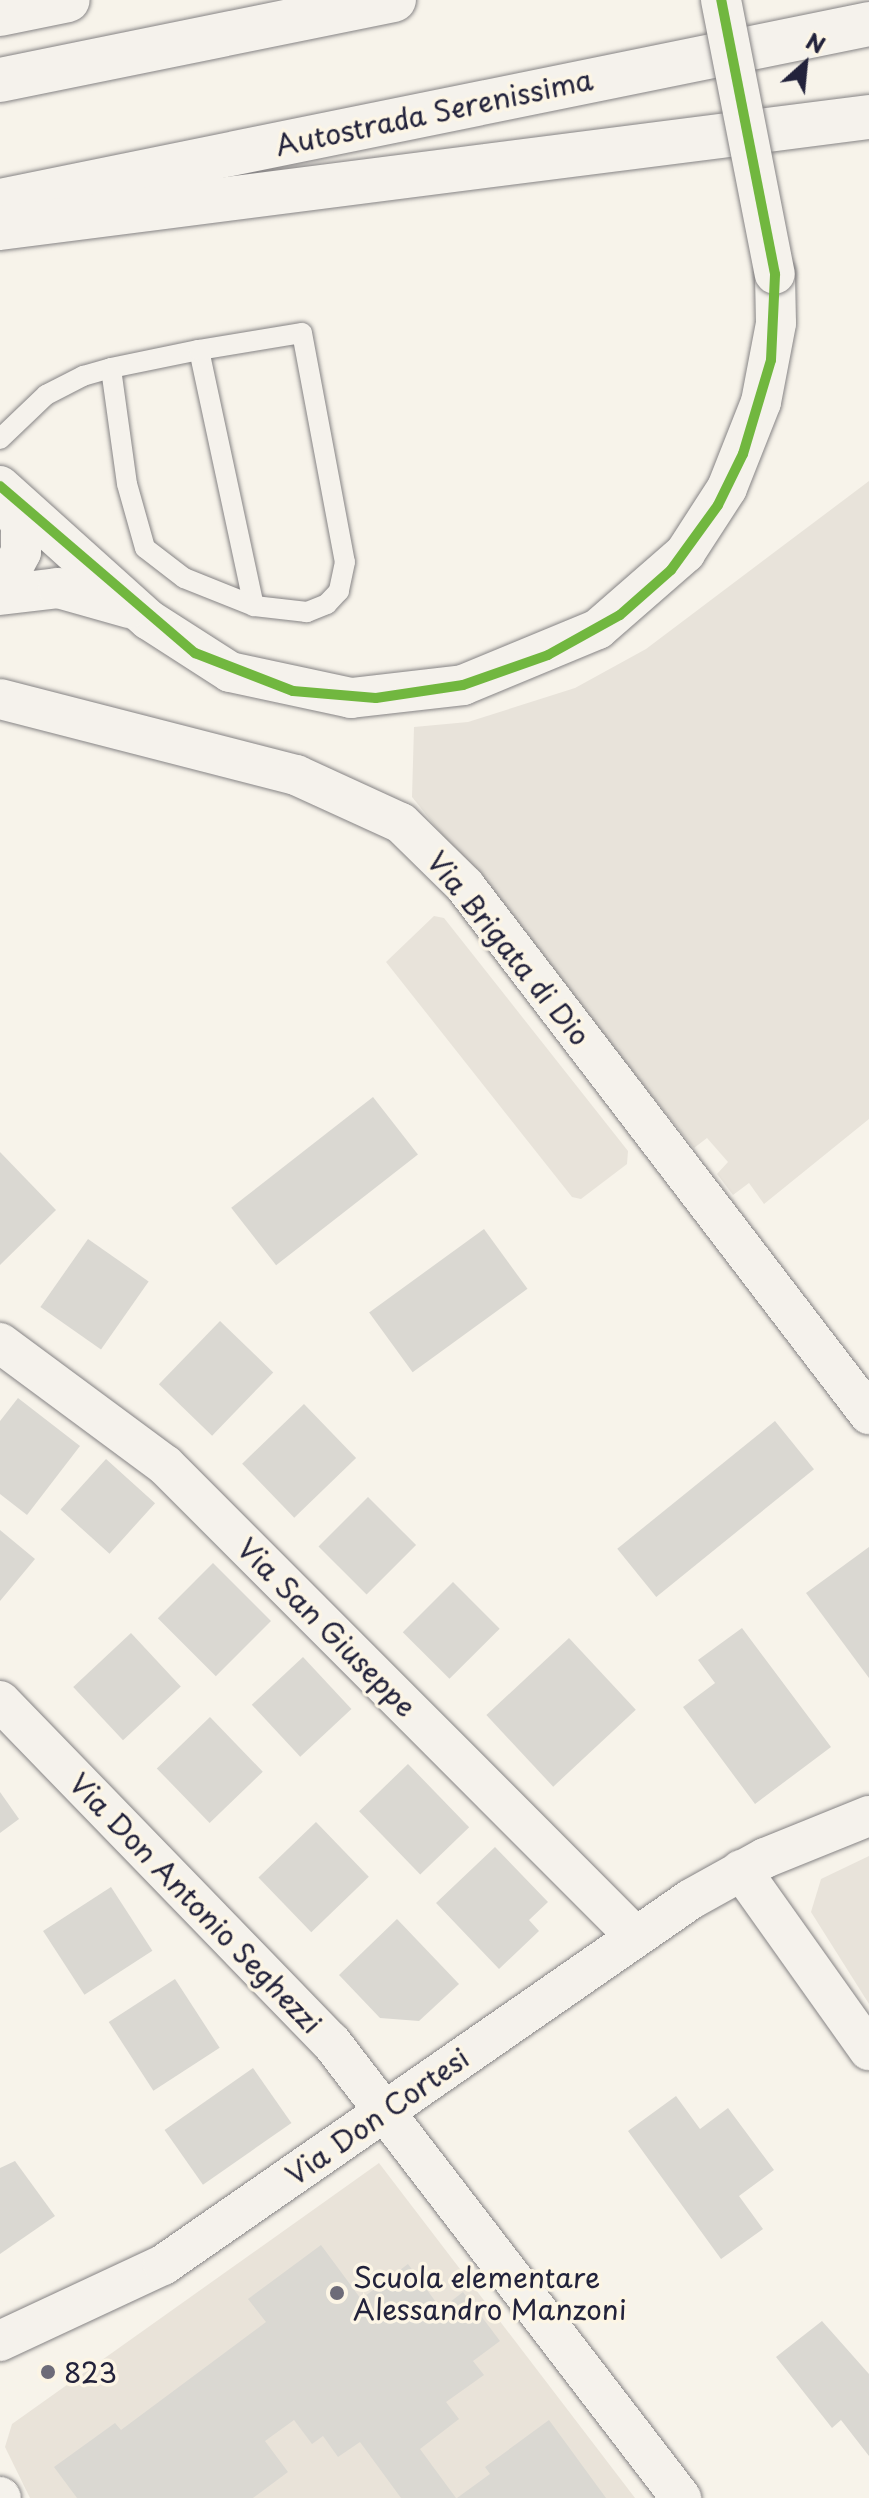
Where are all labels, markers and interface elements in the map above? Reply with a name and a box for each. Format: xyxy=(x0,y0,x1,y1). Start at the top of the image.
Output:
north arrow xyxy=(765,24,845,104)
text: N xyxy=(801,24,831,61)
street label: Autostrada Serenissima xyxy=(272,62,596,162)
street label: Via Brigata di Dio xyxy=(419,843,599,1053)
street label: Via San Giuseppe xyxy=(231,1531,423,1723)
street label: Via Don Antonio Seghezzi xyxy=(64,1767,328,2039)
street label: Via Don Cortesi xyxy=(280,2041,474,2191)
place label: Scuola elementare Alessandro Manzoni xyxy=(353,2260,627,2326)
marker: Scuola elementare Alessandro Manzoni xyxy=(328,2284,346,2302)
place label: 823 xyxy=(64,2355,117,2389)
marker: 823 xyxy=(39,2363,57,2381)

